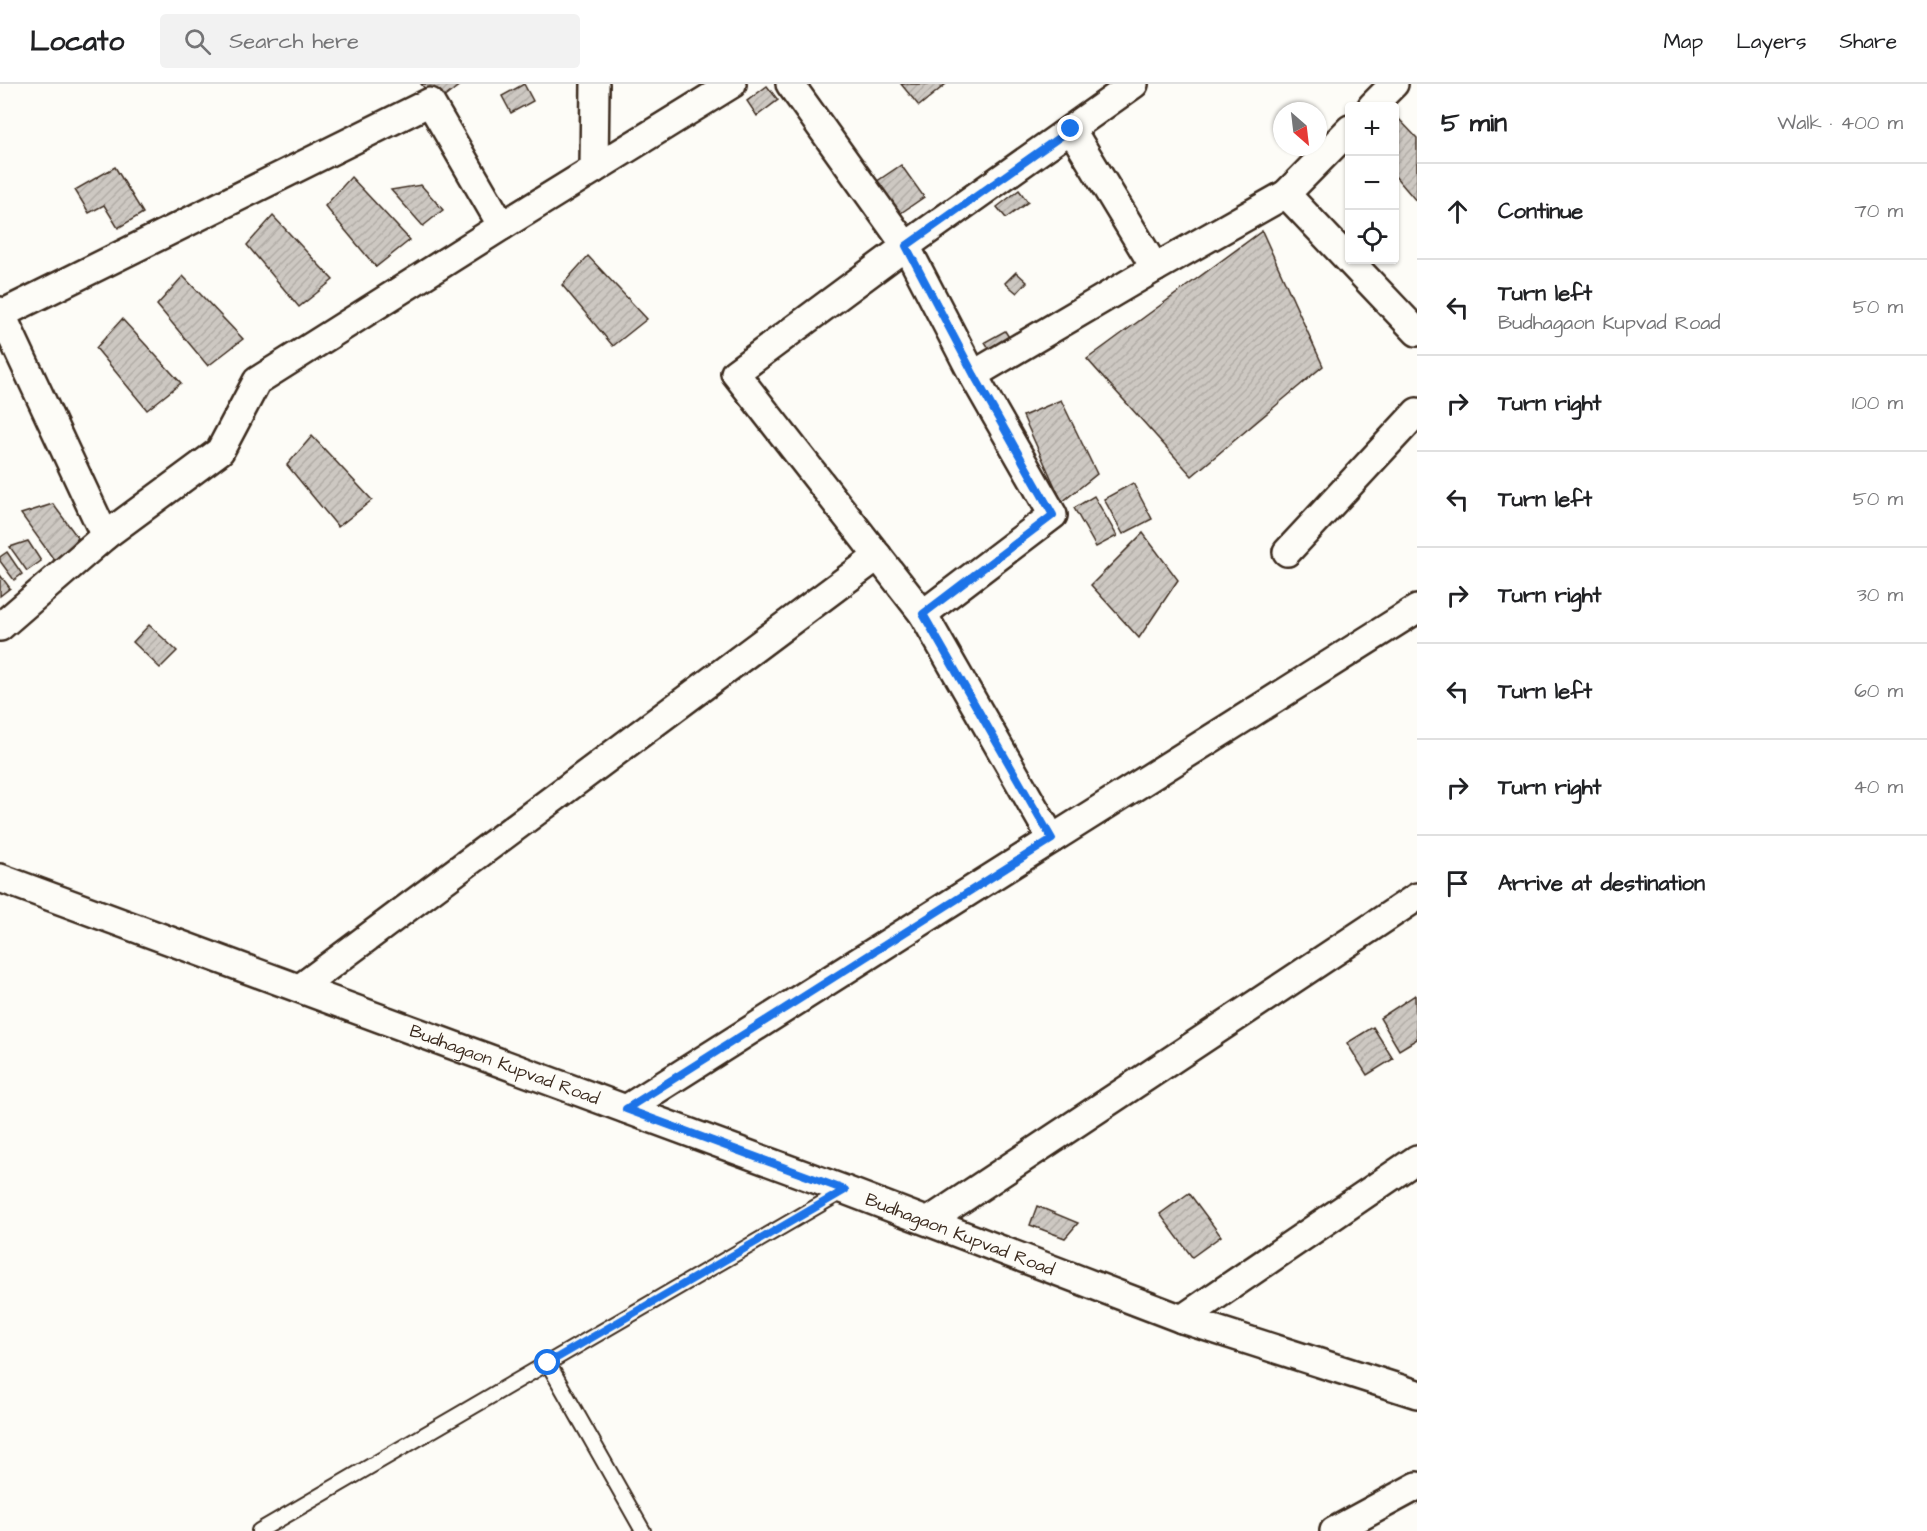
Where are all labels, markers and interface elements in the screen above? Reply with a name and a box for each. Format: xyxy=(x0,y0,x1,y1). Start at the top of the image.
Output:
search box xyxy=(160,14,580,68)
text: Locato xyxy=(30,22,124,61)
icon: search xyxy=(181,25,214,58)
text: Search here xyxy=(229,26,359,57)
text: Map xyxy=(1663,27,1703,56)
text: Layers xyxy=(1736,27,1806,56)
text: Share xyxy=(1839,27,1897,56)
north arrow xyxy=(1273,102,1327,156)
map controls xyxy=(1345,102,1399,264)
button: + xyxy=(1345,102,1399,156)
text: 5 min xyxy=(1441,105,1507,141)
text: Walk · 400 m xyxy=(1777,109,1903,137)
route end xyxy=(1057,115,1083,141)
button: − xyxy=(1345,156,1399,210)
icon: ahead xyxy=(1441,195,1474,228)
text: Continue xyxy=(1498,196,1583,227)
text: 70 m xyxy=(1855,197,1903,225)
button: locate xyxy=(1345,210,1399,264)
text: Turn left xyxy=(1498,278,1592,309)
icon: left xyxy=(1441,291,1474,324)
text: 50 m xyxy=(1853,293,1903,321)
text: Budhagaon Kupvad Road xyxy=(1498,309,1721,337)
icon: right xyxy=(1441,387,1474,420)
text: Turn right xyxy=(1498,388,1601,419)
text: 100 m xyxy=(1852,389,1903,417)
icon: left xyxy=(1441,483,1474,516)
text: Turn left xyxy=(1498,484,1592,515)
text: 50 m xyxy=(1853,485,1903,513)
icon: right xyxy=(1441,579,1474,612)
text: Turn right xyxy=(1498,580,1601,611)
text: 30 m xyxy=(1857,581,1903,609)
icon: left xyxy=(1441,675,1474,708)
text: Turn left xyxy=(1498,676,1592,707)
text: 60 m xyxy=(1854,677,1903,705)
icon: right xyxy=(1441,771,1474,804)
text: Turn right xyxy=(1498,772,1601,803)
text: 40 m xyxy=(1853,773,1903,801)
icon: arrive xyxy=(1441,867,1474,900)
text: Arrive at destination xyxy=(1498,868,1705,899)
street label: Budhagaon Kupvad Road xyxy=(406,1018,603,1111)
street label: Budhagaon Kupvad Road xyxy=(862,1187,1058,1282)
route start xyxy=(534,1349,560,1375)

